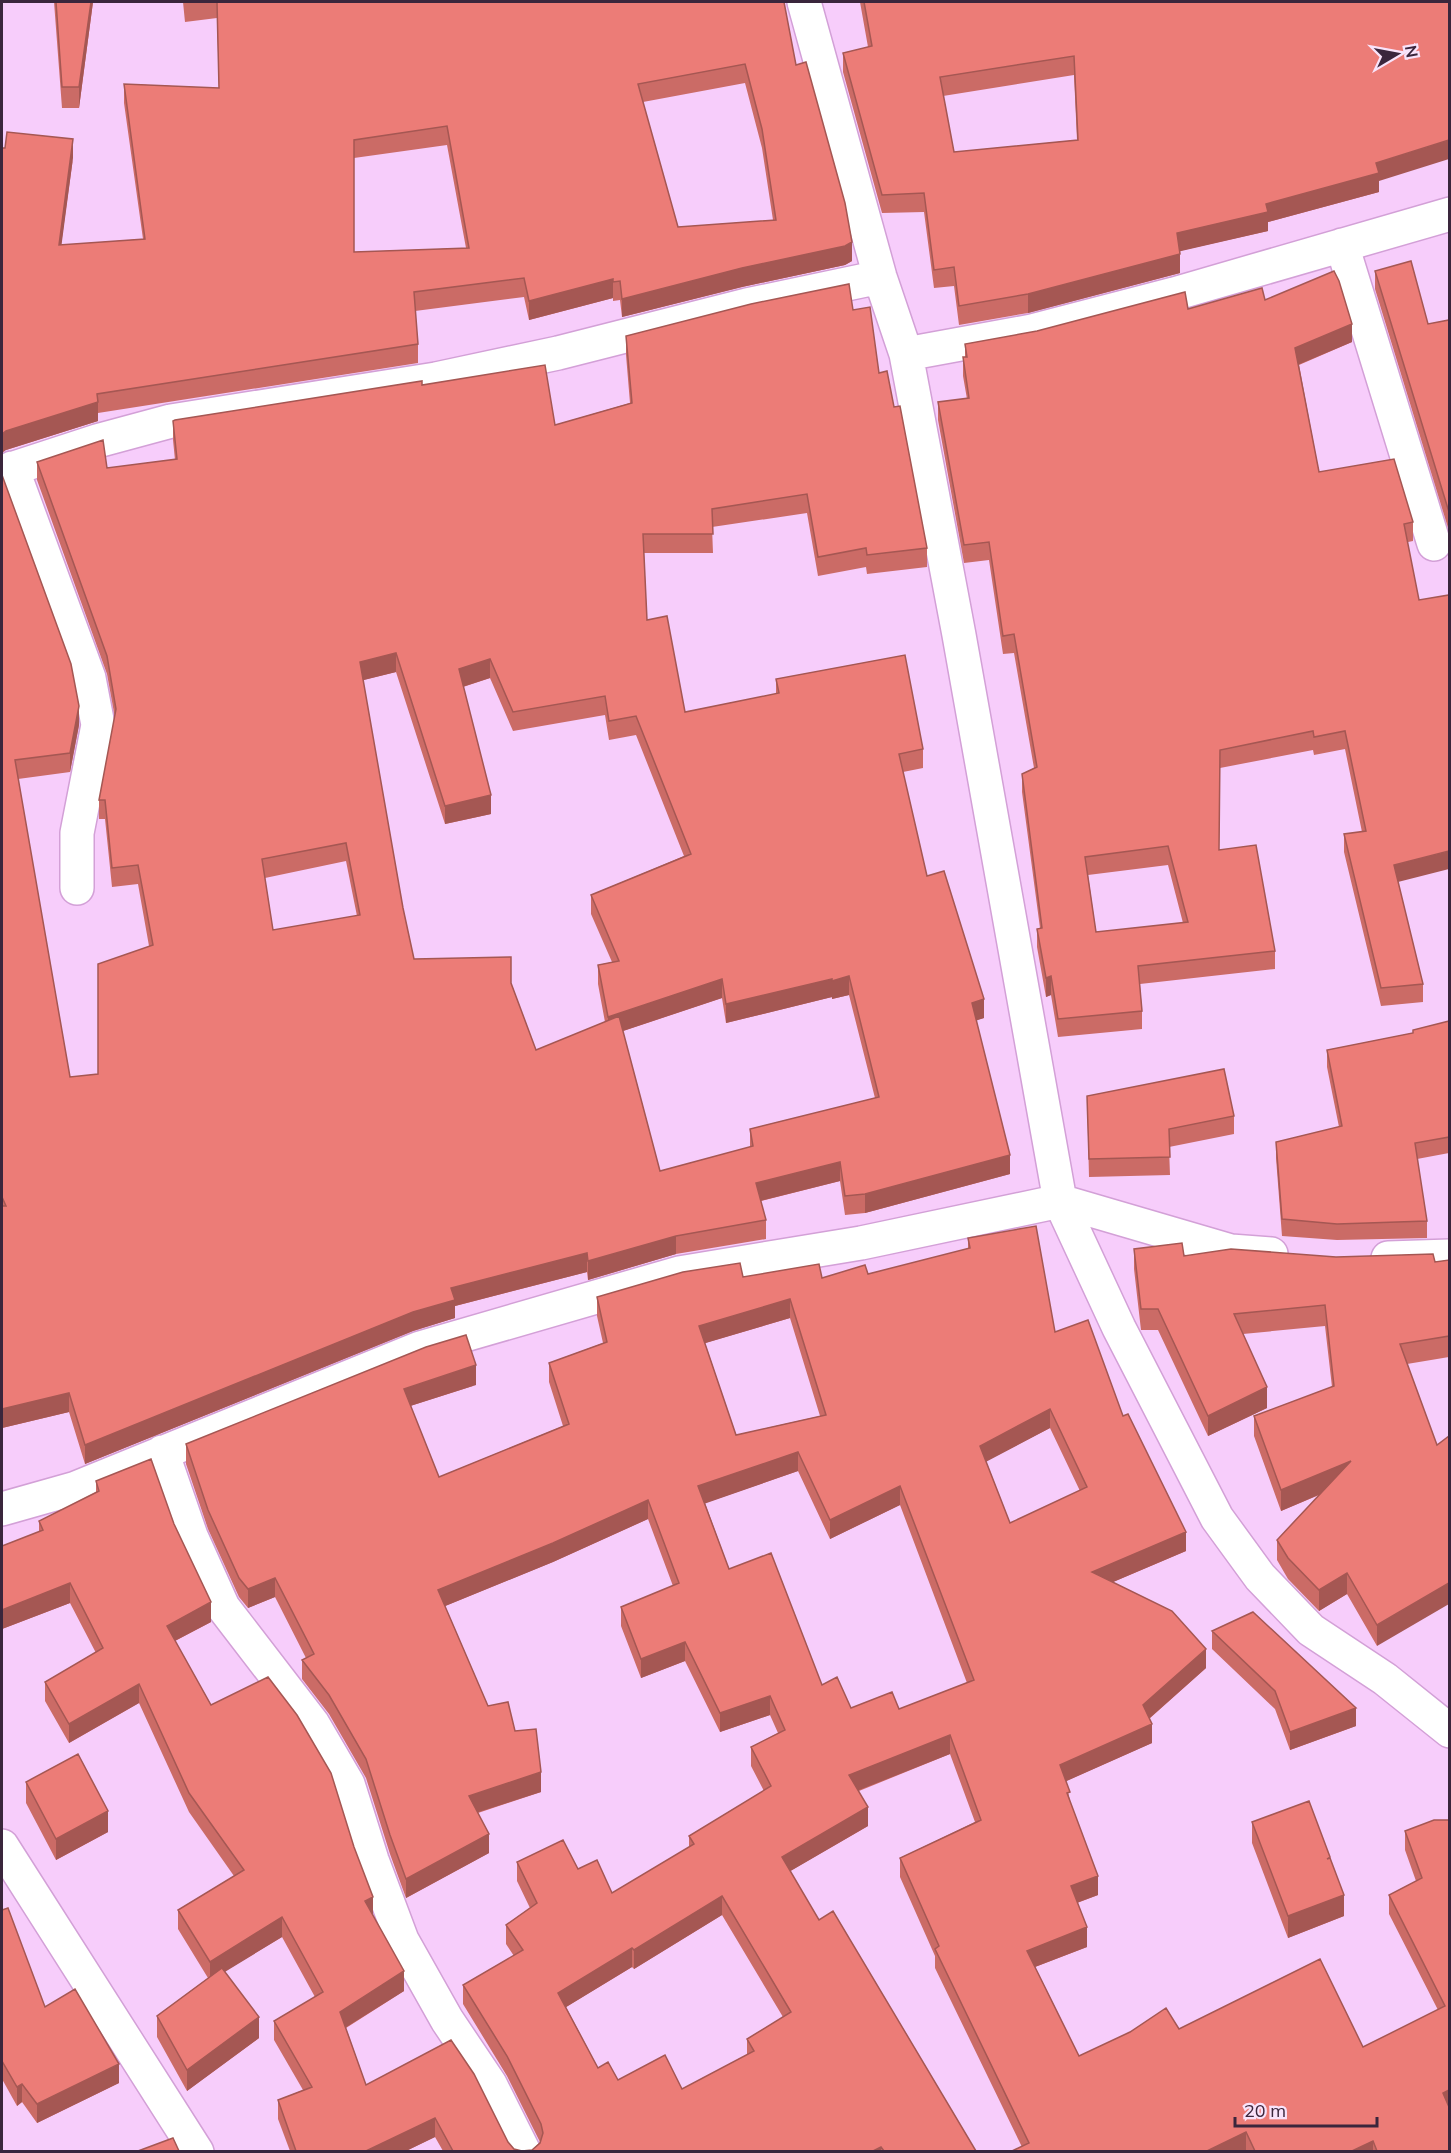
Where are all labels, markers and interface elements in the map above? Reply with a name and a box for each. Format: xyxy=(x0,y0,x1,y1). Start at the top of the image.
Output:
north arrow xyxy=(1367,24,1427,84)
text: N xyxy=(1401,44,1423,59)
scale bar xyxy=(1235,2090,1378,2128)
text: 20 m xyxy=(1244,2099,1286,2122)

